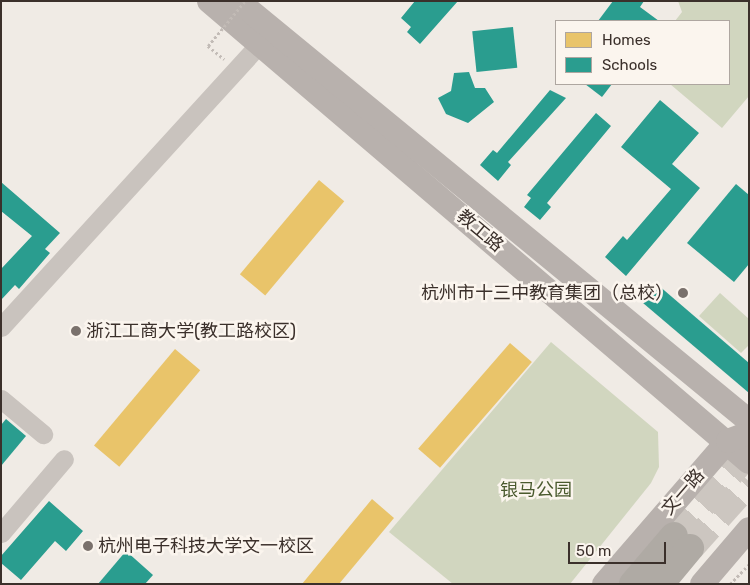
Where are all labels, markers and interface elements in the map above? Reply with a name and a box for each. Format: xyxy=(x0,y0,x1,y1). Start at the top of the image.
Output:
legend xyxy=(555,20,730,85)
text: Homes xyxy=(602,31,651,49)
text: Schools xyxy=(602,56,657,74)
street label: 教工路 xyxy=(452,205,508,257)
place label: 杭州市十三中教育集团（总校） xyxy=(421,282,673,304)
marker: 杭州市十三中教育集团（总校） xyxy=(677,287,689,299)
place label: 浙江工商大学(教工路校区) xyxy=(86,320,296,342)
marker: 浙江工商大学(教工路校区) xyxy=(70,325,82,337)
street label: 文一路 xyxy=(657,465,709,519)
park label: 银马公园 xyxy=(500,479,572,501)
scale bar xyxy=(570,532,668,564)
place label: 杭州电子科技大学文一校区 xyxy=(98,535,314,557)
marker: 杭州电子科技大学文一校区 xyxy=(82,540,94,552)
text: 50 m xyxy=(576,542,611,560)

